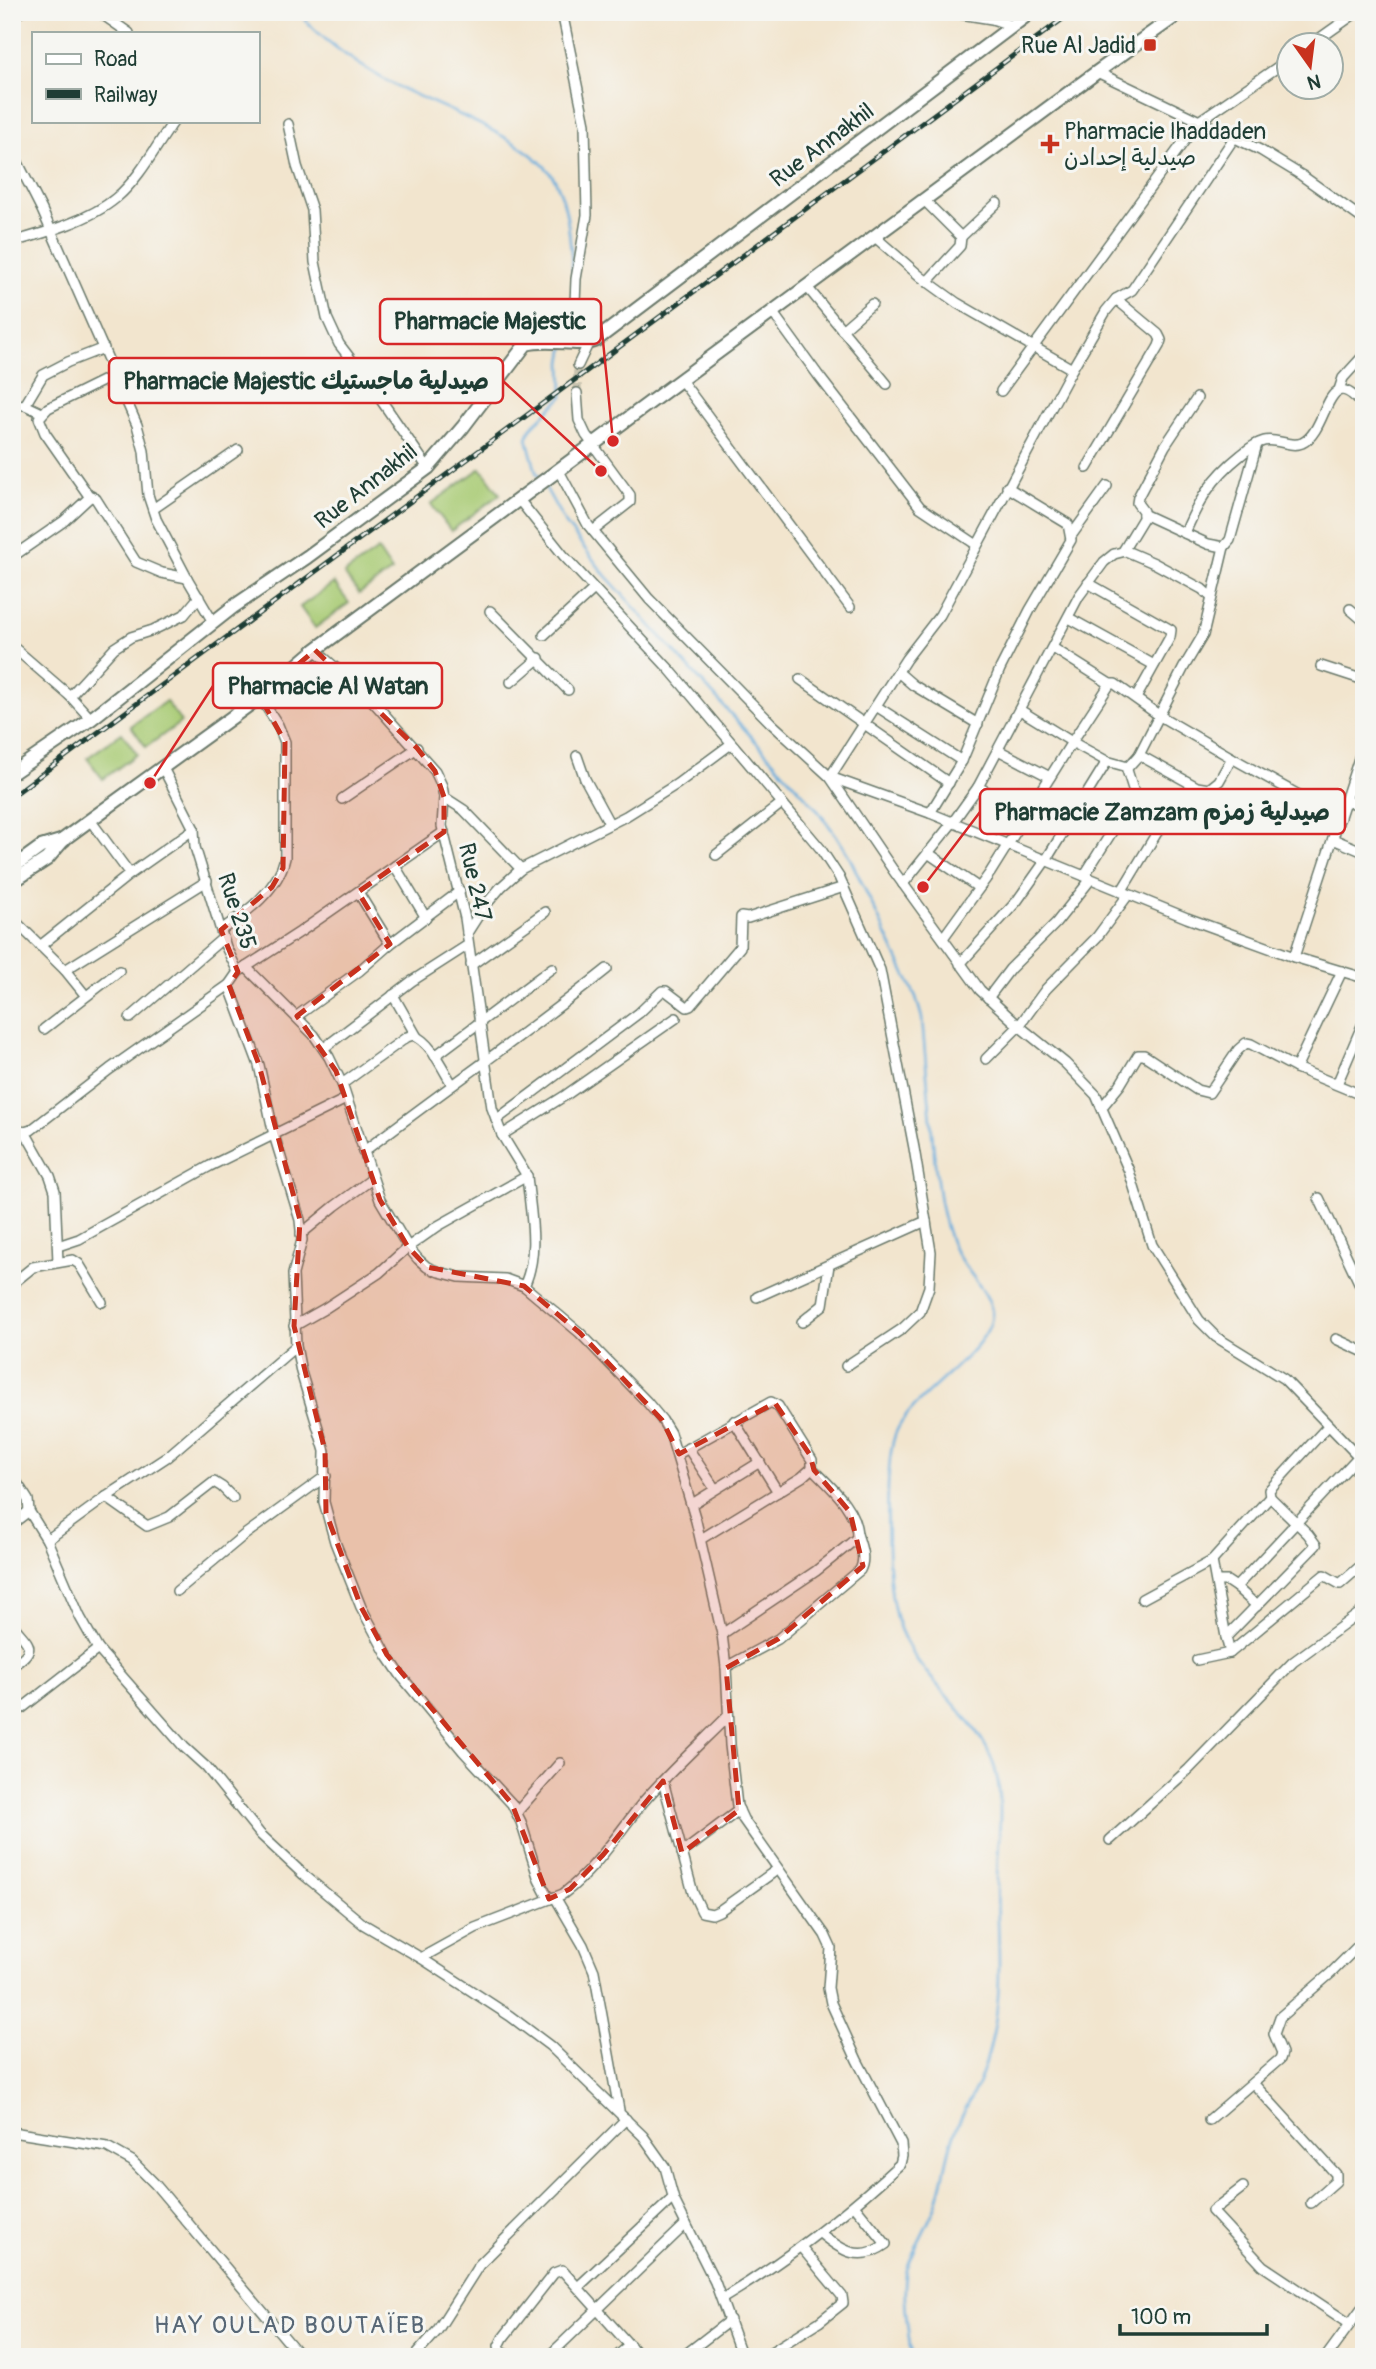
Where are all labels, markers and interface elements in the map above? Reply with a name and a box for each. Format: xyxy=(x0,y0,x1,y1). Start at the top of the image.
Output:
place label: Rue Al Jadid xyxy=(1021,31,1136,60)
legend xyxy=(32,32,259,122)
north arrow xyxy=(1274,32,1344,102)
marker: Rue Al Jadid xyxy=(1142,37,1158,53)
text: Road xyxy=(94,46,138,73)
text: N xyxy=(1305,68,1323,95)
text: Railway xyxy=(94,82,158,109)
street label: Rue Annakhil xyxy=(764,96,880,194)
place label: Pharmacie Ihaddaden صيدلية إحدادن xyxy=(1064,117,1266,172)
marker: Pharmacie Ihaddaden صيدلية إحدادن xyxy=(1042,136,1058,152)
callout: Pharmacie Majestic xyxy=(380,299,601,344)
text: Pharmacie Majestic xyxy=(394,307,586,336)
callout: Pharmacie Majestic صيدلية ماجستيك xyxy=(109,358,503,403)
text: Pharmacie Majestic صيدلية ماجستيك xyxy=(123,367,489,396)
street label: Rue Annakhil xyxy=(309,437,423,535)
callout: Pharmacie Al Watan xyxy=(213,663,442,708)
text: Pharmacie Al Watan xyxy=(227,672,429,701)
callout: Pharmacie Zamzam صيدلية زمزم xyxy=(980,789,1345,834)
text: Pharmacie Zamzam صيدلية زمزم xyxy=(994,798,1330,830)
street label: Rue 247 xyxy=(452,840,498,924)
street label: Rue 235 xyxy=(211,869,263,953)
scale bar xyxy=(1120,2292,1268,2336)
text: 100 m xyxy=(1131,2304,1191,2331)
district label: HAY OULAD BOUTAÏEB xyxy=(154,2311,426,2340)

